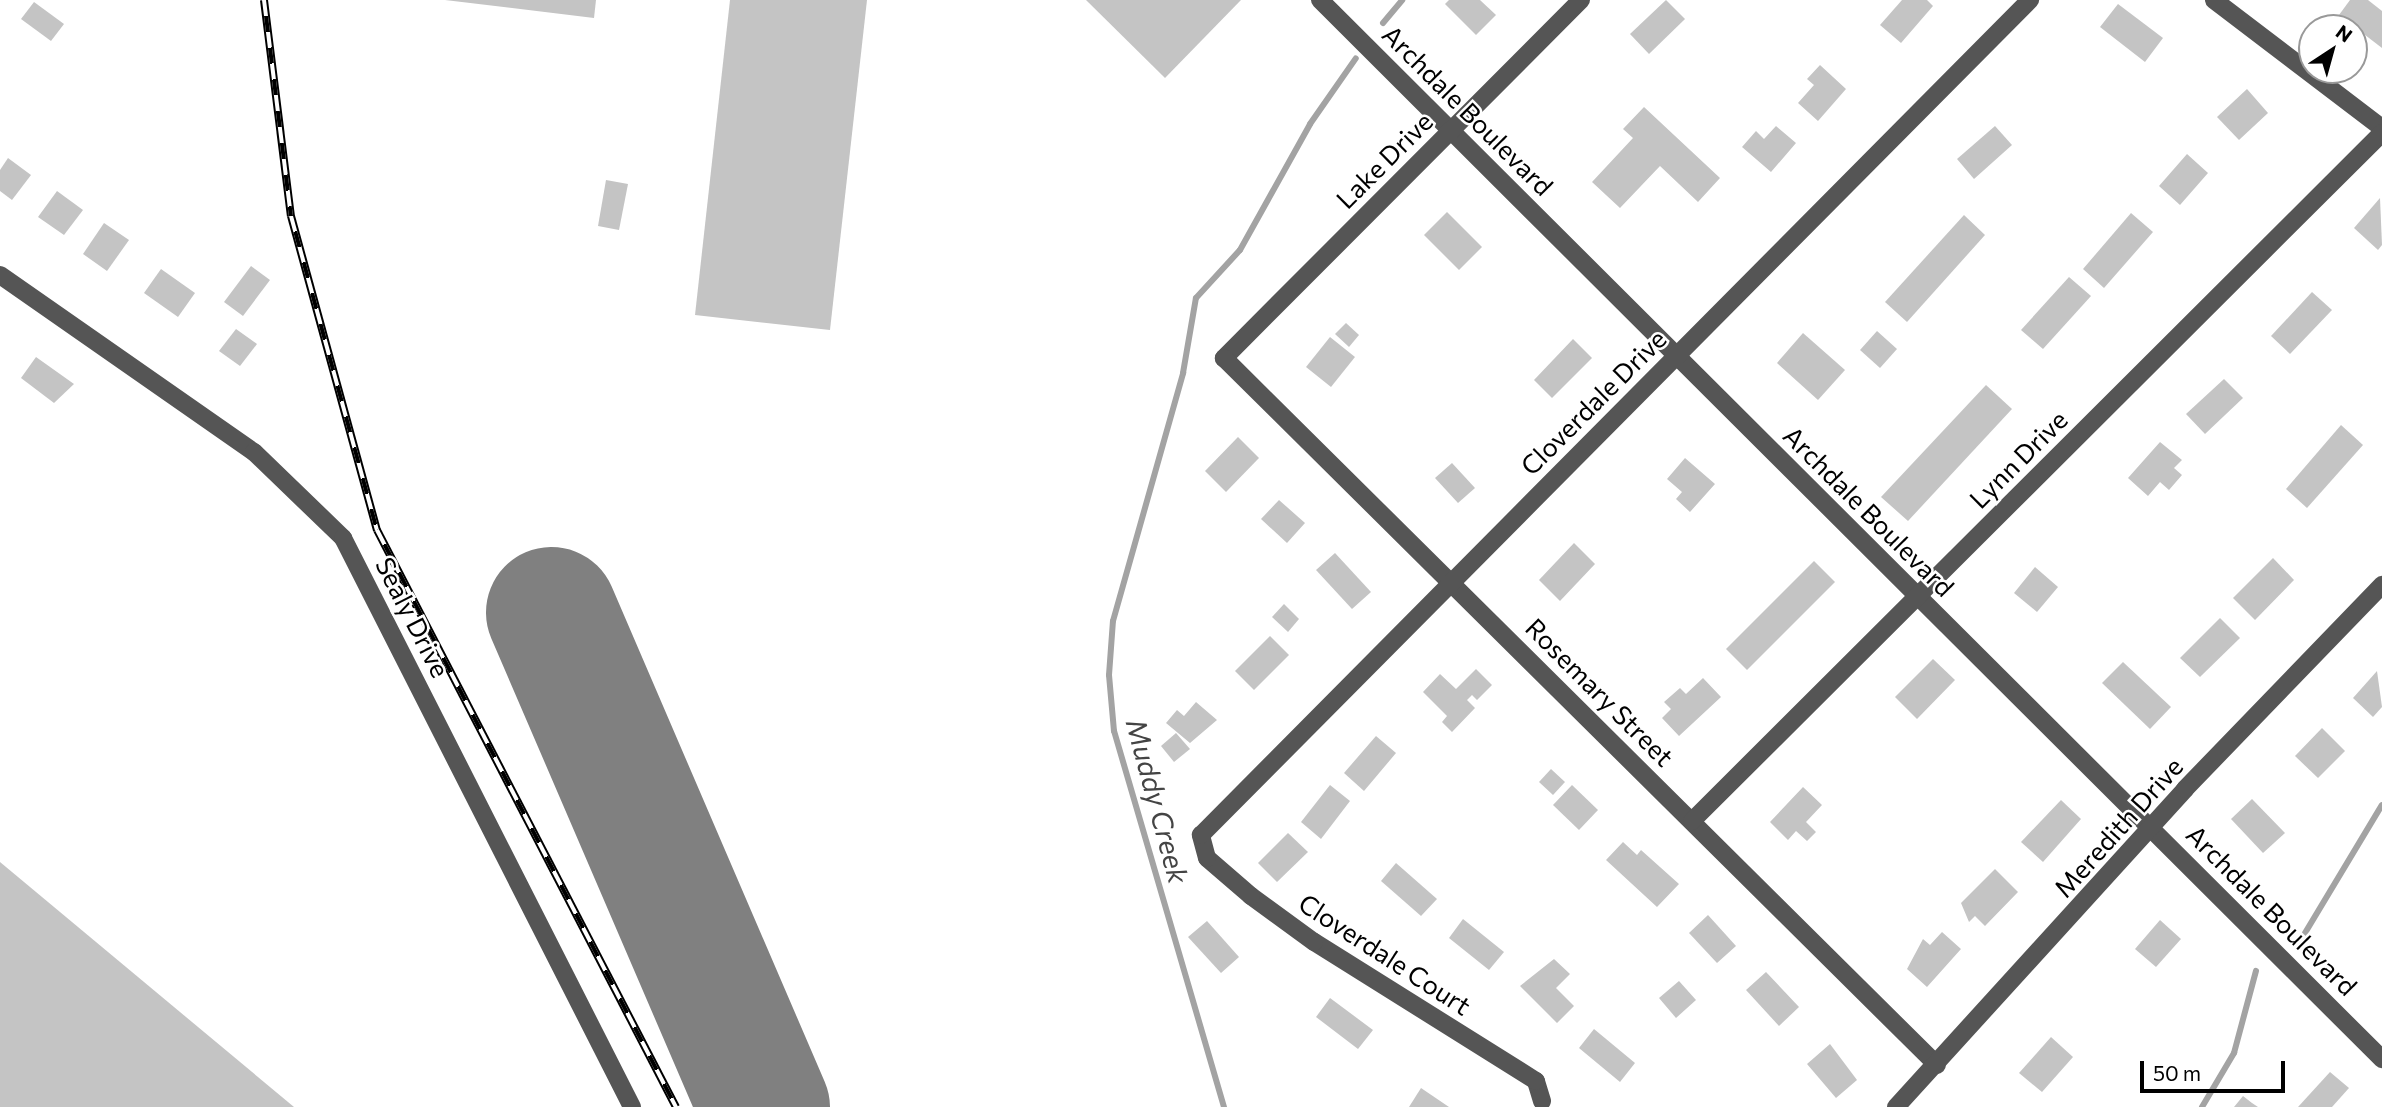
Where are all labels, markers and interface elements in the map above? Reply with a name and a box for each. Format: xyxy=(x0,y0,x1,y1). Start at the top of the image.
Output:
north arrow xyxy=(2298,14,2368,84)
street label: Archdale Boulevard xyxy=(1376,18,1560,202)
text: N xyxy=(2332,20,2357,47)
street label: Lake Drive xyxy=(1329,105,1439,215)
street label: Cloverdale Drive xyxy=(1514,323,1672,481)
street label: Lynn Drive xyxy=(1963,404,2073,514)
street label: Archdale Boulevard xyxy=(1777,419,1961,603)
street label: Sealy Drive xyxy=(369,552,457,682)
street label: Rosemary Street xyxy=(1520,612,1680,772)
water label: Muddy Creek xyxy=(1120,715,1196,887)
street label: Meredith Drive xyxy=(2047,751,2189,903)
street label: Archdale Boulevard xyxy=(2180,818,2364,1002)
street label: Cloverdale Court xyxy=(1293,887,1477,1021)
scale bar xyxy=(2144,1048,2289,1092)
text: 50 m xyxy=(2153,1060,2201,1085)

